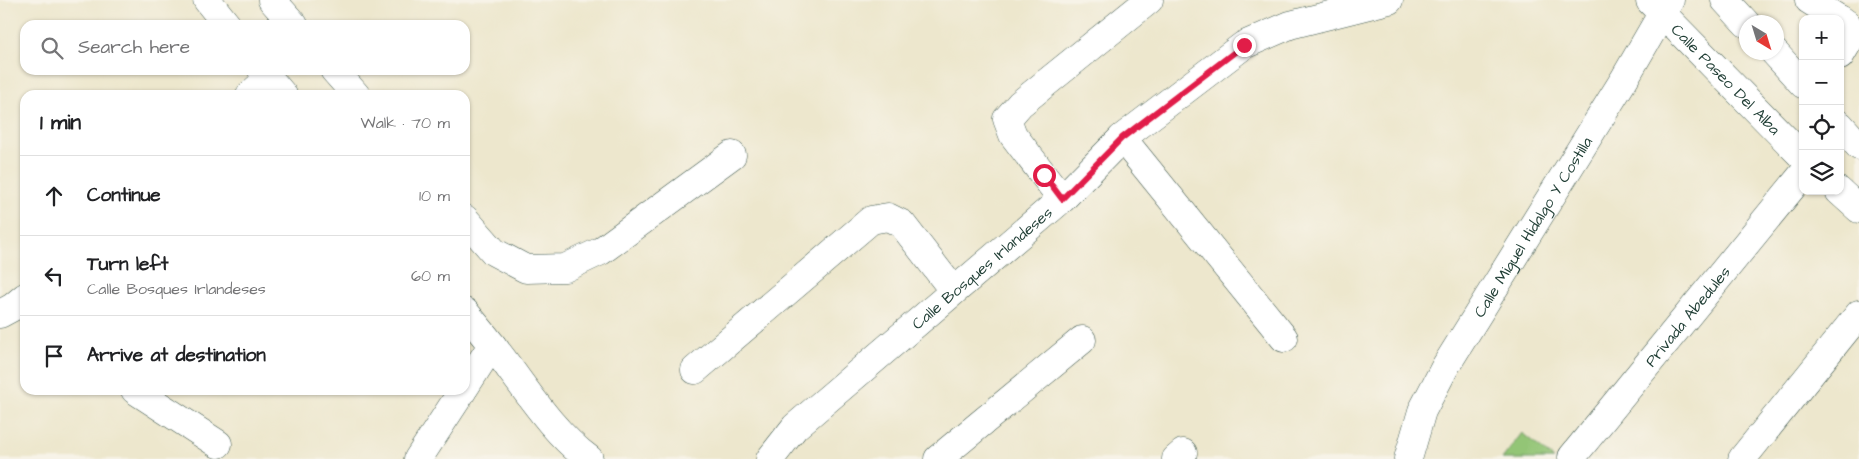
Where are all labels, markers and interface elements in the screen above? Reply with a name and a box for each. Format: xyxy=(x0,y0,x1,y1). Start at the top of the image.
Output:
north arrow xyxy=(1739,15,1784,60)
map controls xyxy=(1799,15,1844,195)
button: + xyxy=(1799,15,1844,60)
street label: Calle Paseo Del Alba xyxy=(1666,19,1785,140)
search box xyxy=(20,20,470,75)
icon: search xyxy=(38,34,66,62)
text: Search here xyxy=(78,34,190,61)
route end xyxy=(1233,34,1256,57)
button: − xyxy=(1799,60,1844,105)
button: locate xyxy=(1799,105,1844,150)
text: 1 min xyxy=(40,108,81,137)
text: Walk · 70 m xyxy=(361,112,450,134)
street label: Calle Miguel Hidalgo Y Costilla xyxy=(1469,133,1598,322)
button: layers xyxy=(1799,150,1844,195)
route start xyxy=(1033,164,1056,187)
icon: ahead xyxy=(40,182,68,210)
text: Continue xyxy=(87,182,161,209)
text: 10 m xyxy=(419,185,450,207)
street label: Calle Bosques Irlandeses xyxy=(907,202,1057,335)
text: Turn left xyxy=(87,251,168,278)
icon: left xyxy=(40,262,68,290)
street label: Privada Abedules xyxy=(1640,262,1736,372)
text: 60 m xyxy=(411,265,450,287)
text: Calle Bosques Irlandeses xyxy=(87,278,266,300)
icon: arrive xyxy=(40,342,68,370)
text: Arrive at destination xyxy=(87,342,266,369)

